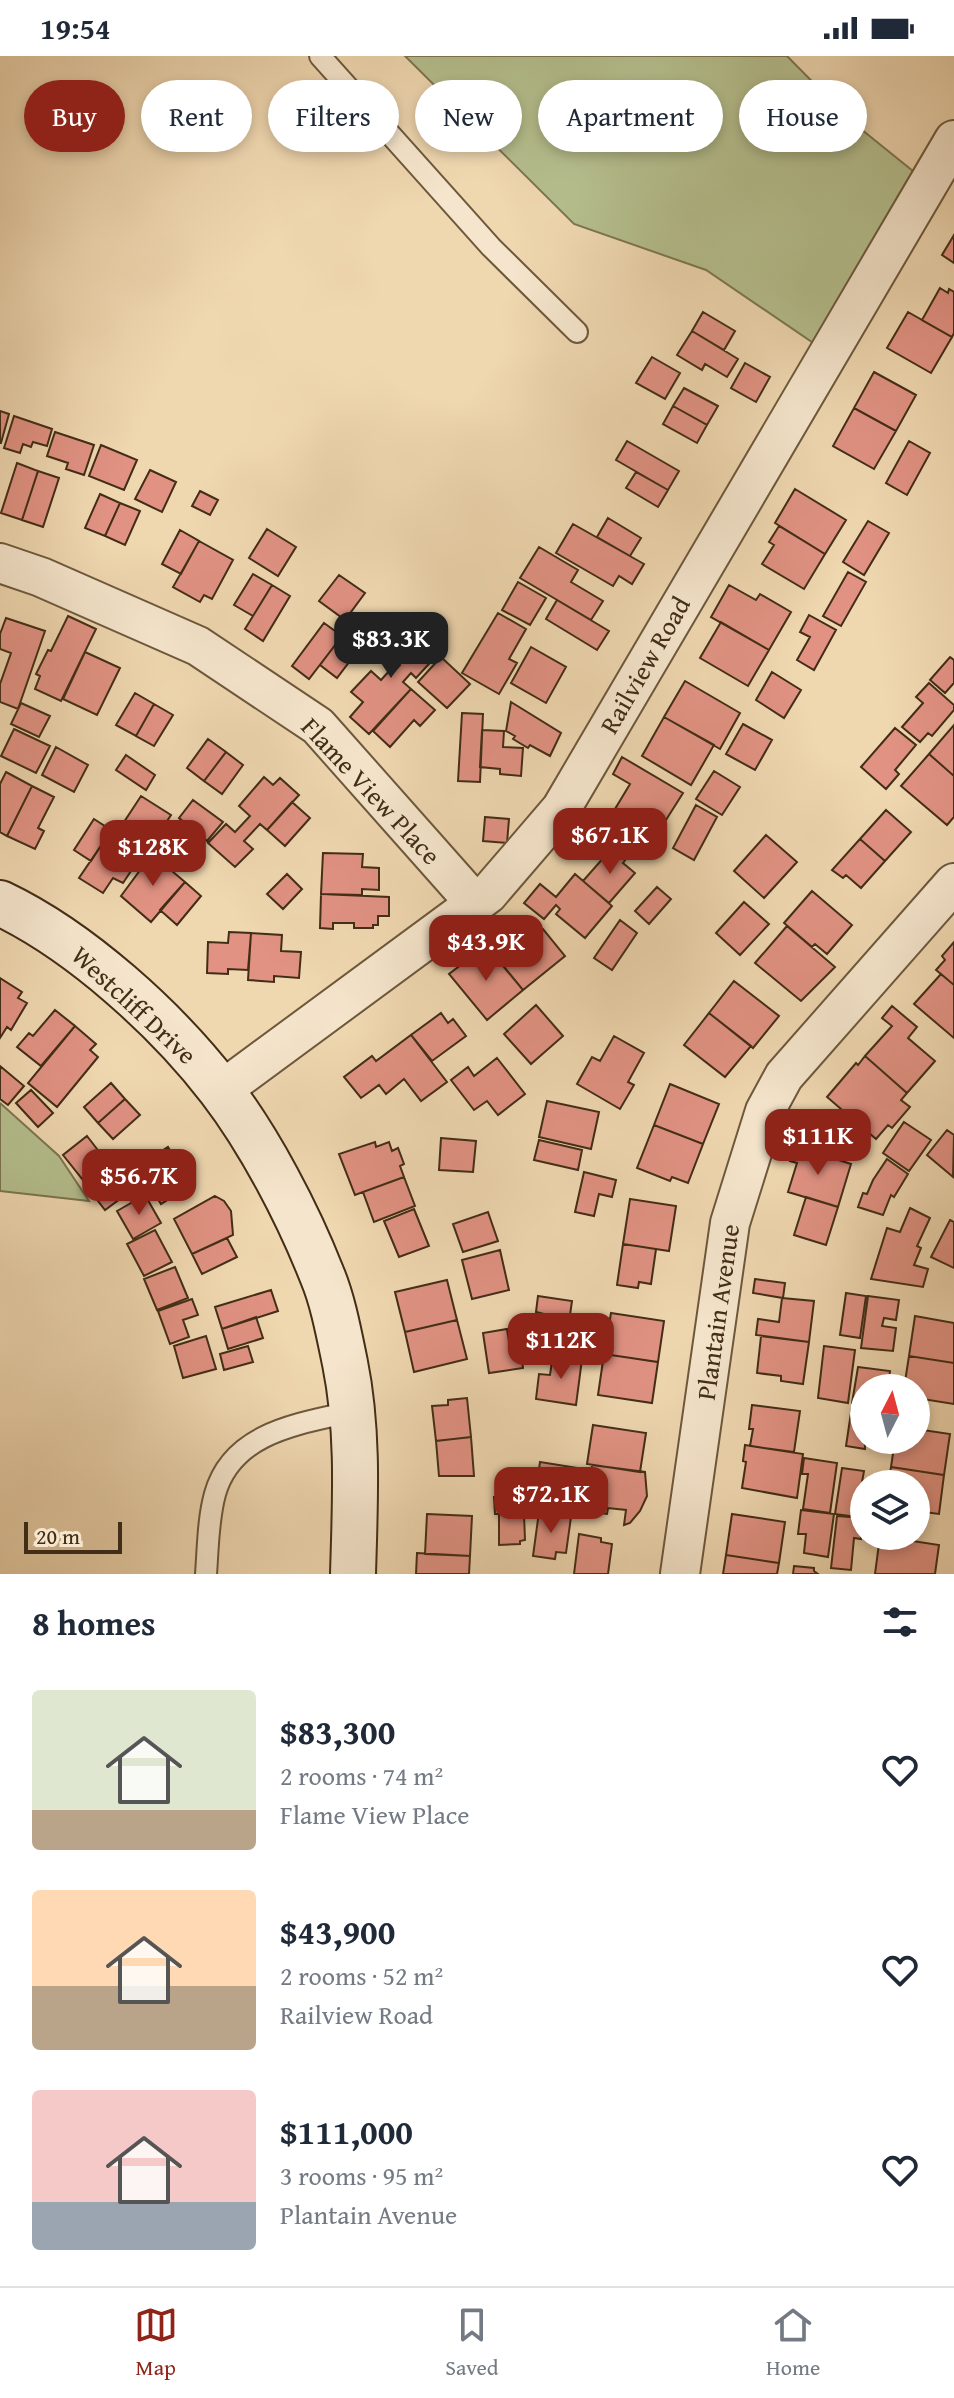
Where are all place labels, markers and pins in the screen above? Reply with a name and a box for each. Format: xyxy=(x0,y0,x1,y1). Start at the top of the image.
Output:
pin: $83.3K xyxy=(326,612,456,680)
pin: $67.1K xyxy=(545,808,675,876)
pin: $128K xyxy=(97,820,209,888)
pin: $43.9K xyxy=(421,915,551,983)
pin: $111K xyxy=(762,1109,874,1177)
pin: $56.7K xyxy=(74,1149,204,1217)
pin: $112K xyxy=(505,1313,617,1381)
pin: $72.1K xyxy=(486,1467,616,1535)

